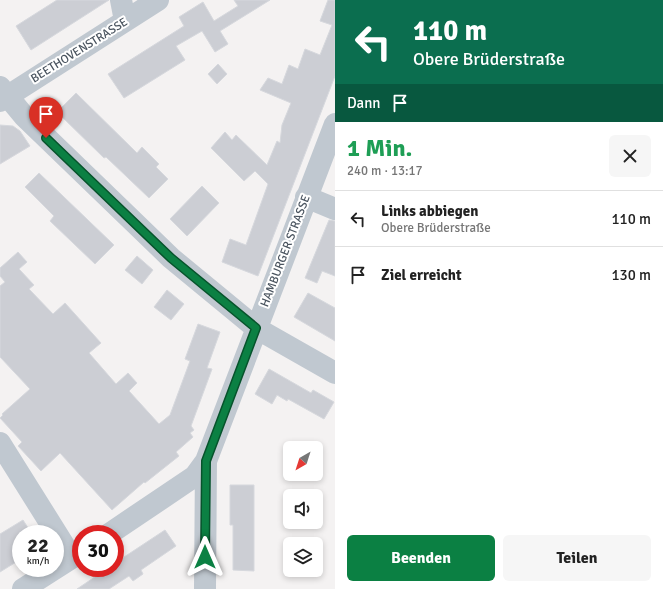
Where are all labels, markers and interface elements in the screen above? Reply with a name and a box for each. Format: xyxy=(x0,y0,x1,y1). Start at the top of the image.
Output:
street label: BEETHOVENSTRASSE xyxy=(28,14,131,86)
text: 110 m xyxy=(413,14,487,48)
icon: left xyxy=(347,16,399,68)
text: Obere Brüderstraße xyxy=(413,48,565,70)
icon: arrive xyxy=(389,92,411,114)
text: Dann xyxy=(347,94,381,112)
pin xyxy=(29,97,63,138)
icon: arrive xyxy=(35,103,57,125)
text: 1 Min. xyxy=(347,133,412,163)
button: close xyxy=(609,135,651,177)
text: 240 m · 13:17 xyxy=(347,163,423,179)
street label: HAMBURGER STRASSE xyxy=(257,193,314,309)
text: Links abbiegen xyxy=(381,202,478,220)
icon: left xyxy=(347,208,369,230)
text: 110 m xyxy=(611,210,651,228)
text: Obere Brüderstraße xyxy=(381,220,491,236)
icon: arrive xyxy=(347,264,369,286)
text: Ziel erreicht xyxy=(381,266,462,284)
text: 130 m xyxy=(611,266,651,284)
north arrow xyxy=(283,441,323,481)
map controls xyxy=(283,441,323,577)
button: sound xyxy=(283,489,323,529)
speed limit sign: 30 xyxy=(72,525,124,577)
text: 22 xyxy=(27,533,49,558)
button: Beenden xyxy=(347,535,495,581)
button: Teilen xyxy=(503,535,651,581)
position arrow xyxy=(184,536,226,578)
button: layers xyxy=(283,537,323,577)
text: km/h xyxy=(27,555,49,567)

